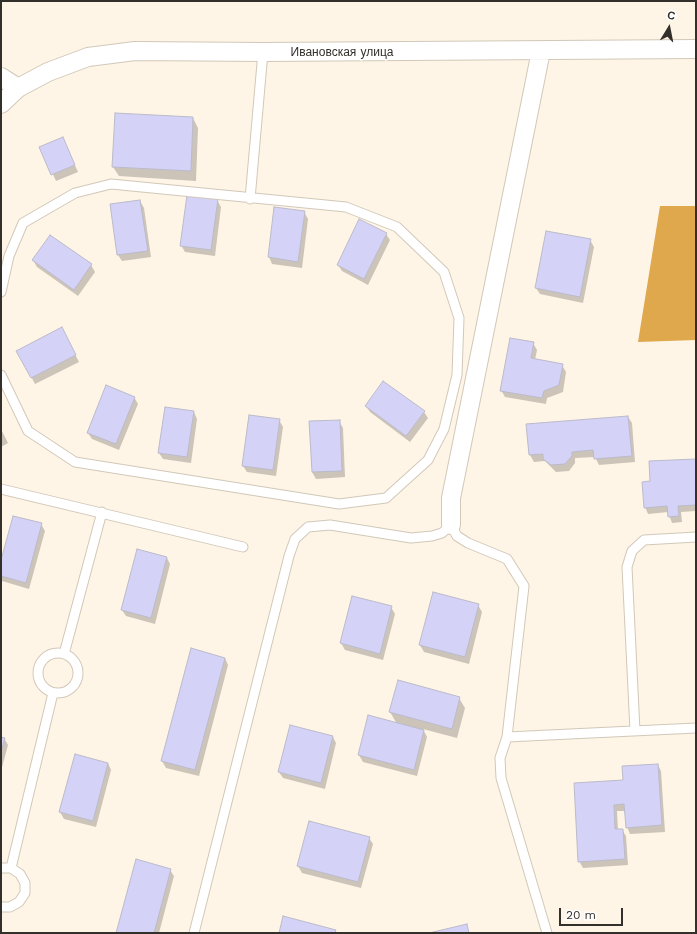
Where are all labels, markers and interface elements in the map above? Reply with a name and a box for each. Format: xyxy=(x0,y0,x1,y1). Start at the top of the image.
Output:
north arrow xyxy=(649,8,689,48)
text: С xyxy=(666,9,676,23)
street label: Ивановская улица xyxy=(291,45,393,59)
scale bar xyxy=(561,900,625,926)
text: 20 m xyxy=(566,908,596,922)

